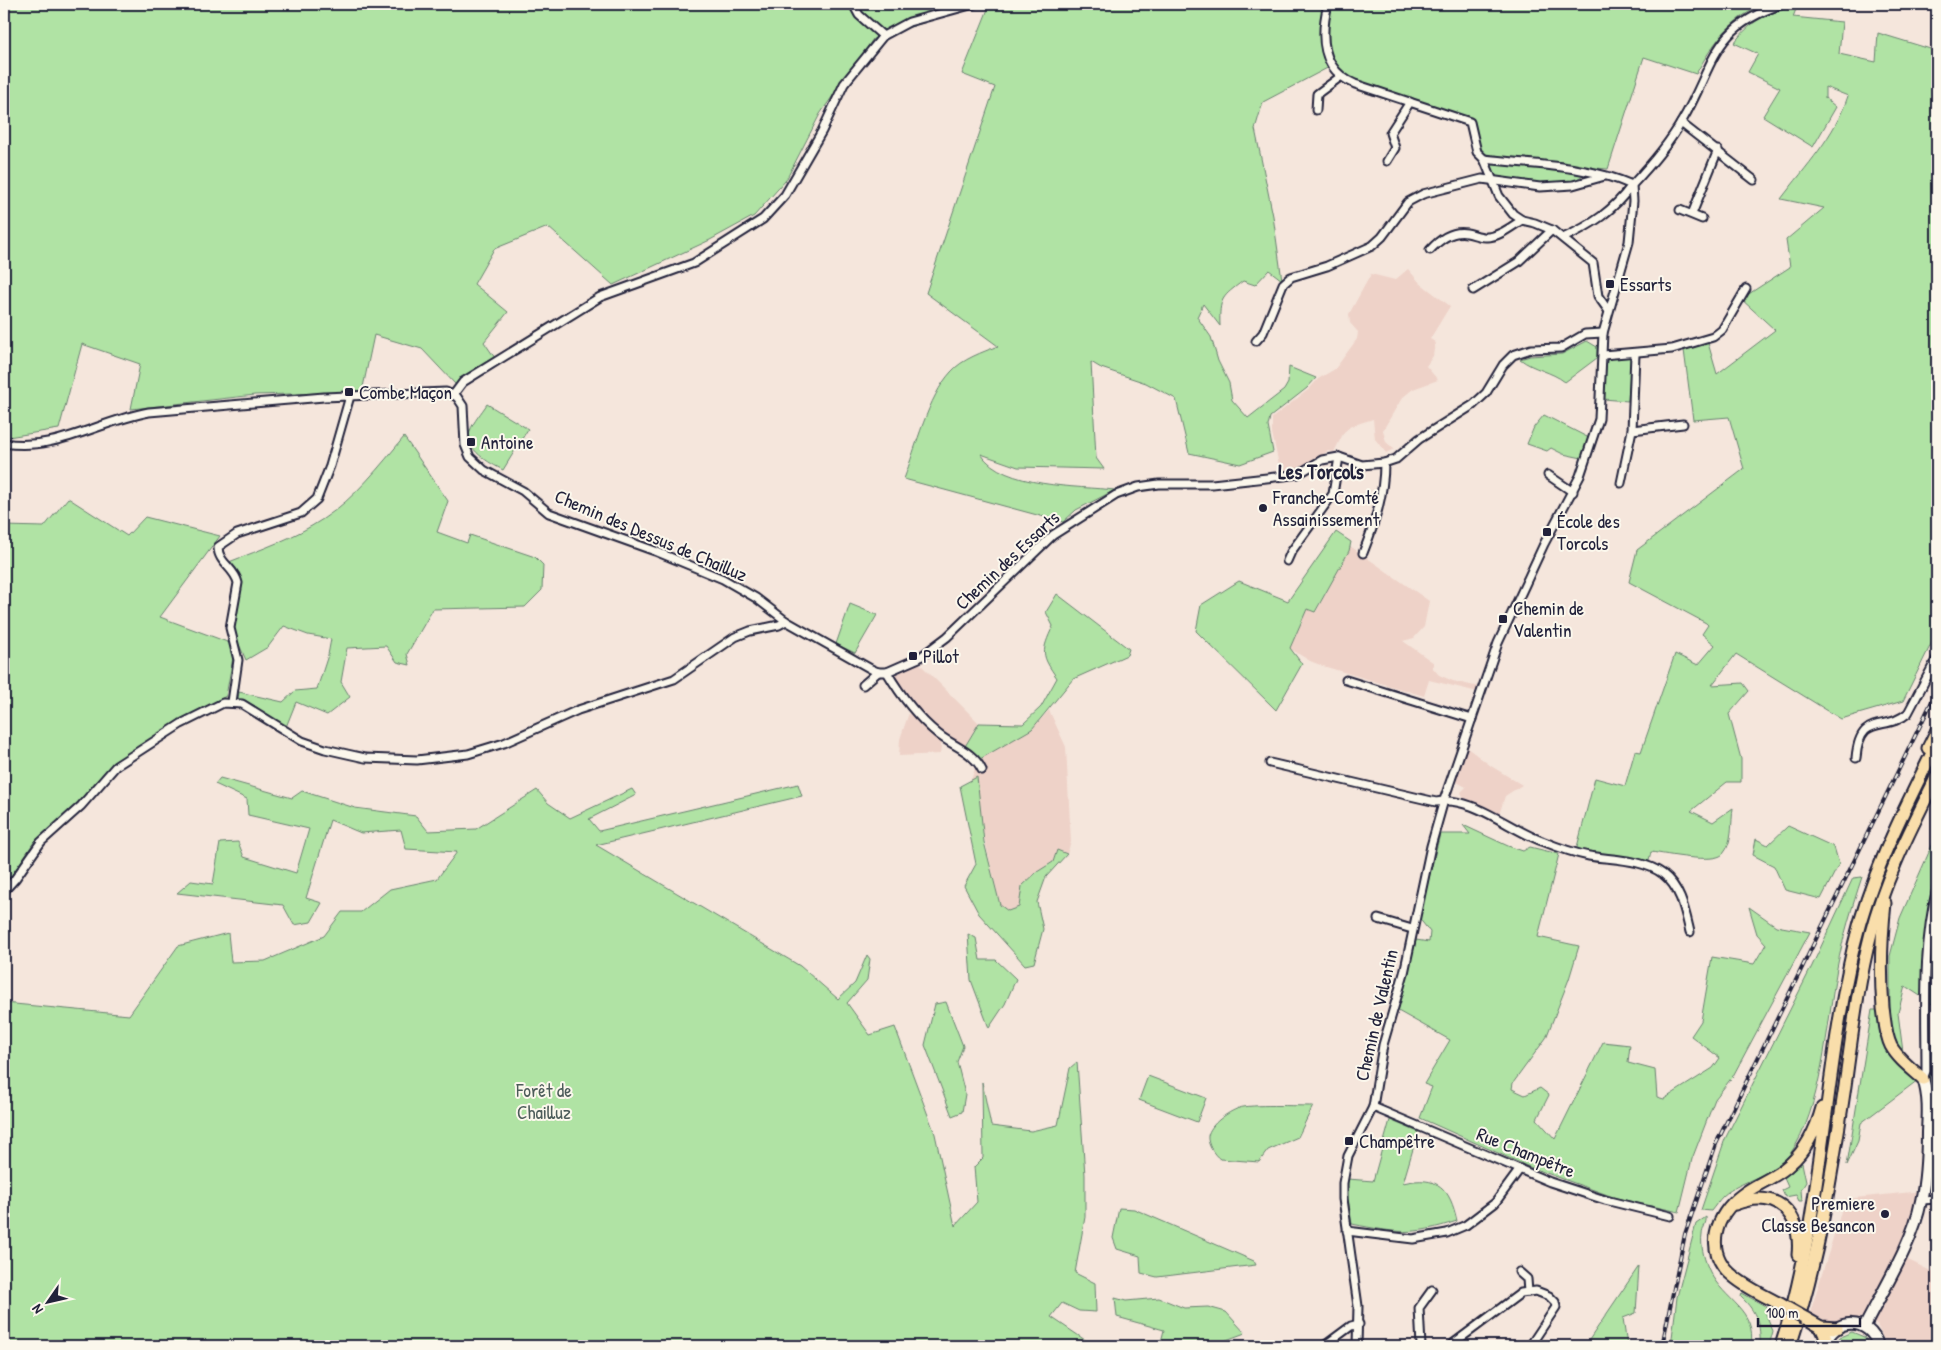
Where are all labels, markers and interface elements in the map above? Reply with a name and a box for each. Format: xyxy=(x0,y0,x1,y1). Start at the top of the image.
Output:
place label: Essarts xyxy=(1620,271,1672,297)
marker: Essarts xyxy=(1604,278,1616,290)
place label: Combe Maçon xyxy=(359,379,452,405)
marker: Combe Maçon xyxy=(343,386,355,398)
place label: Antoine xyxy=(481,429,534,455)
marker: Antoine xyxy=(465,436,477,448)
district label: Les Torcols xyxy=(1278,457,1364,486)
street label: Chemin des Dessus de Chailluz xyxy=(551,483,751,587)
place label: Franche-Comté Assainissement xyxy=(1272,484,1380,532)
marker: Franche-Comté Assainissement xyxy=(1257,502,1269,514)
street label: Chemin des Essarts xyxy=(949,505,1065,615)
place label: École des Torcols xyxy=(1557,508,1620,556)
marker: École des Torcols xyxy=(1541,526,1553,538)
place label: Chemin de Valentin xyxy=(1513,595,1584,643)
marker: Chemin de Valentin xyxy=(1497,613,1509,625)
place label: Pillot xyxy=(923,643,959,669)
marker: Pillot xyxy=(907,650,919,662)
street label: Chemin de Valentin xyxy=(1348,947,1404,1083)
park label: Forêt de Chailluz xyxy=(515,1077,572,1125)
street label: Rue Champêtre xyxy=(1473,1120,1579,1184)
place label: Champêtre xyxy=(1359,1128,1435,1154)
marker: Champêtre xyxy=(1343,1135,1355,1147)
place label: Premiere Classe Besancon xyxy=(1761,1190,1875,1238)
marker: Premiere Classe Besancon xyxy=(1879,1208,1891,1220)
north arrow xyxy=(22,1278,72,1328)
scale bar xyxy=(1758,1295,1861,1327)
text: N xyxy=(27,1301,47,1318)
text: 100 m xyxy=(1766,1302,1799,1323)

